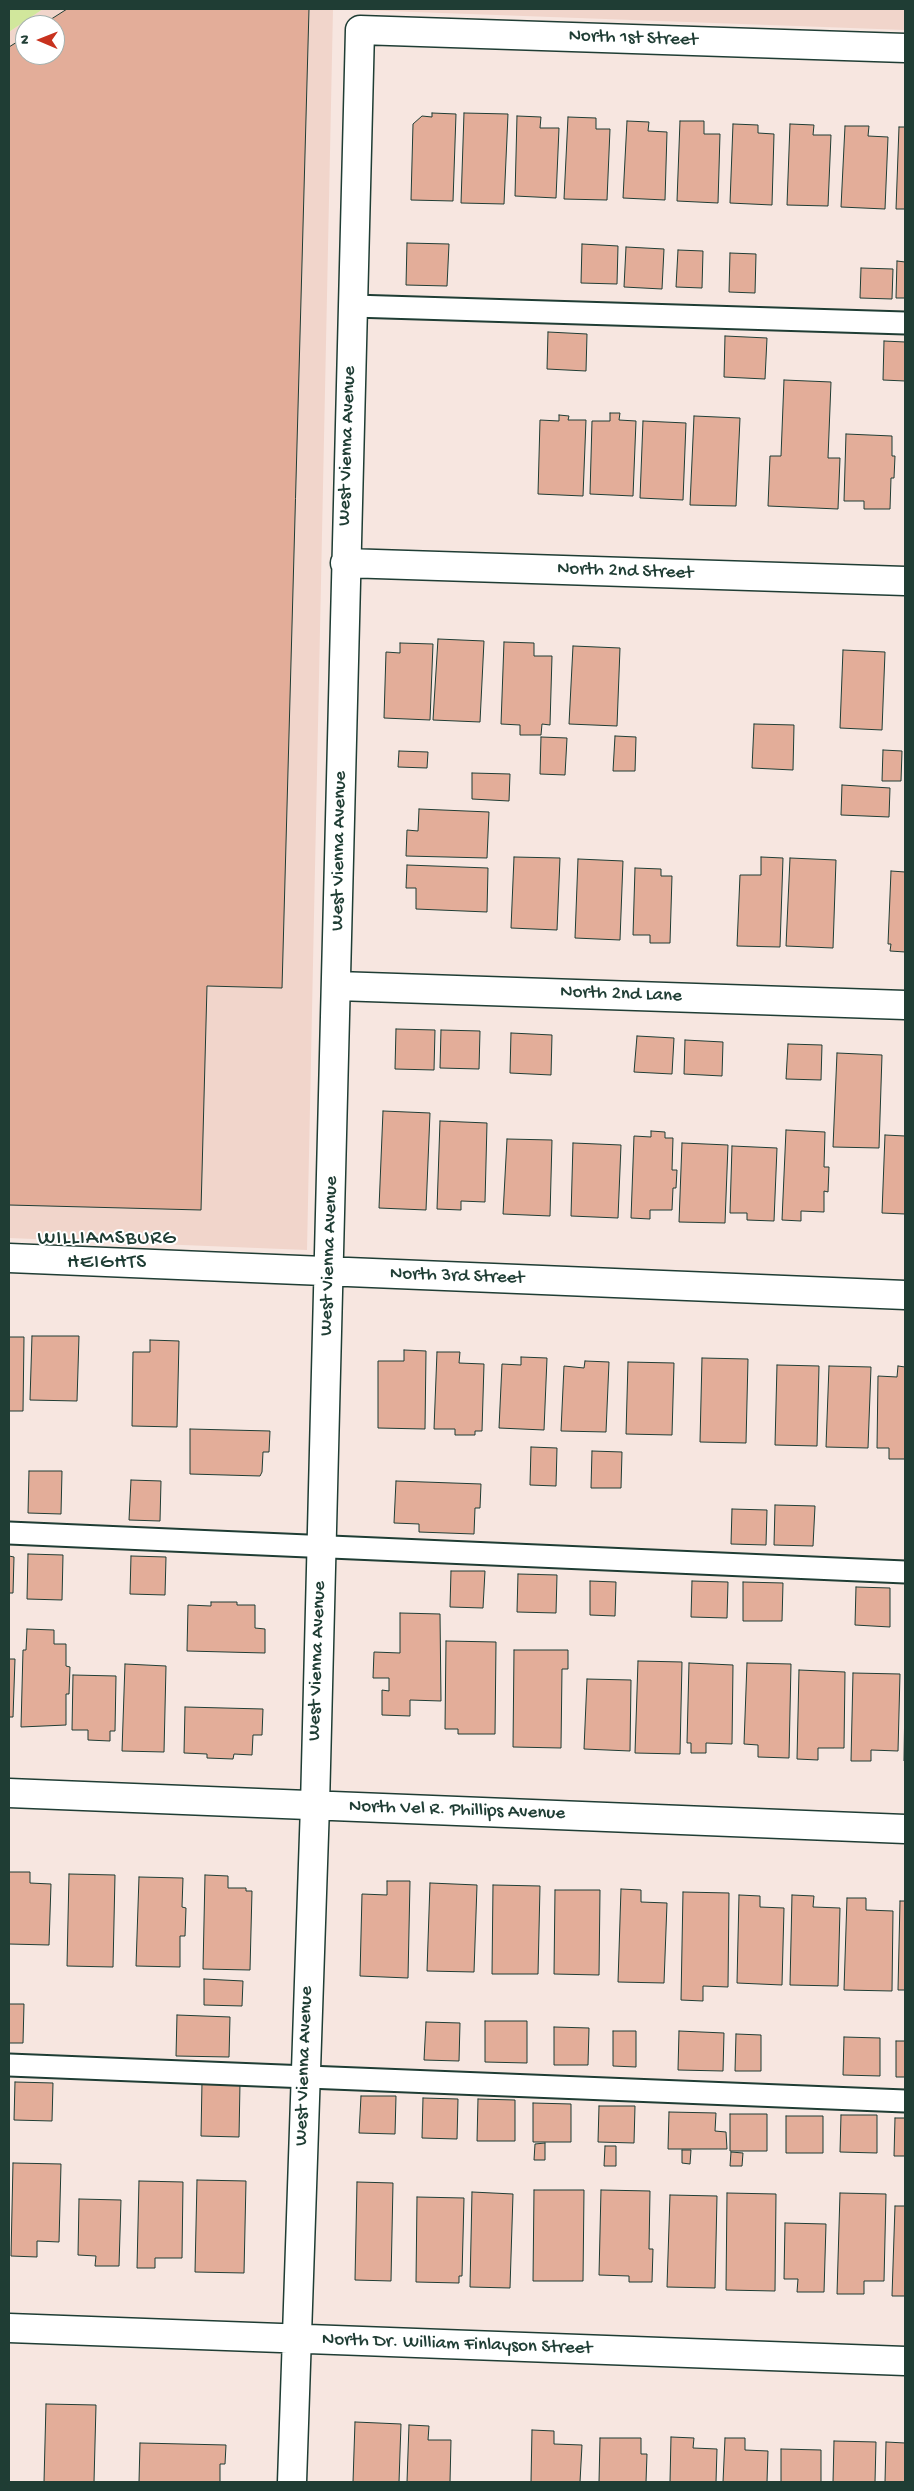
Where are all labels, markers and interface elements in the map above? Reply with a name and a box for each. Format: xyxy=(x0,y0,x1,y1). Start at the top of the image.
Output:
north arrow xyxy=(15,15,65,65)
street label: North 1st Street xyxy=(568,25,698,53)
text: N xyxy=(17,35,34,44)
street label: West Vienna Avenue xyxy=(334,366,362,526)
street label: North 2nd Street xyxy=(557,558,693,586)
street label: West Vienna Avenue xyxy=(327,771,353,931)
street label: North 2nd Lane xyxy=(560,981,682,1009)
street label: West Vienna Avenue xyxy=(316,1176,344,1336)
district label: WILLIAMSBURG HEIGHTS xyxy=(36,1227,178,1277)
street label: North 3rd Street xyxy=(389,1263,525,1291)
street label: West Vienna Avenue xyxy=(304,1581,332,1741)
street label: North Vel R. Phillips Avenue xyxy=(349,1796,565,1826)
street label: West Vienna Avenue xyxy=(291,1986,319,2146)
street label: North Dr. William Finlayson Street xyxy=(322,2329,592,2361)

